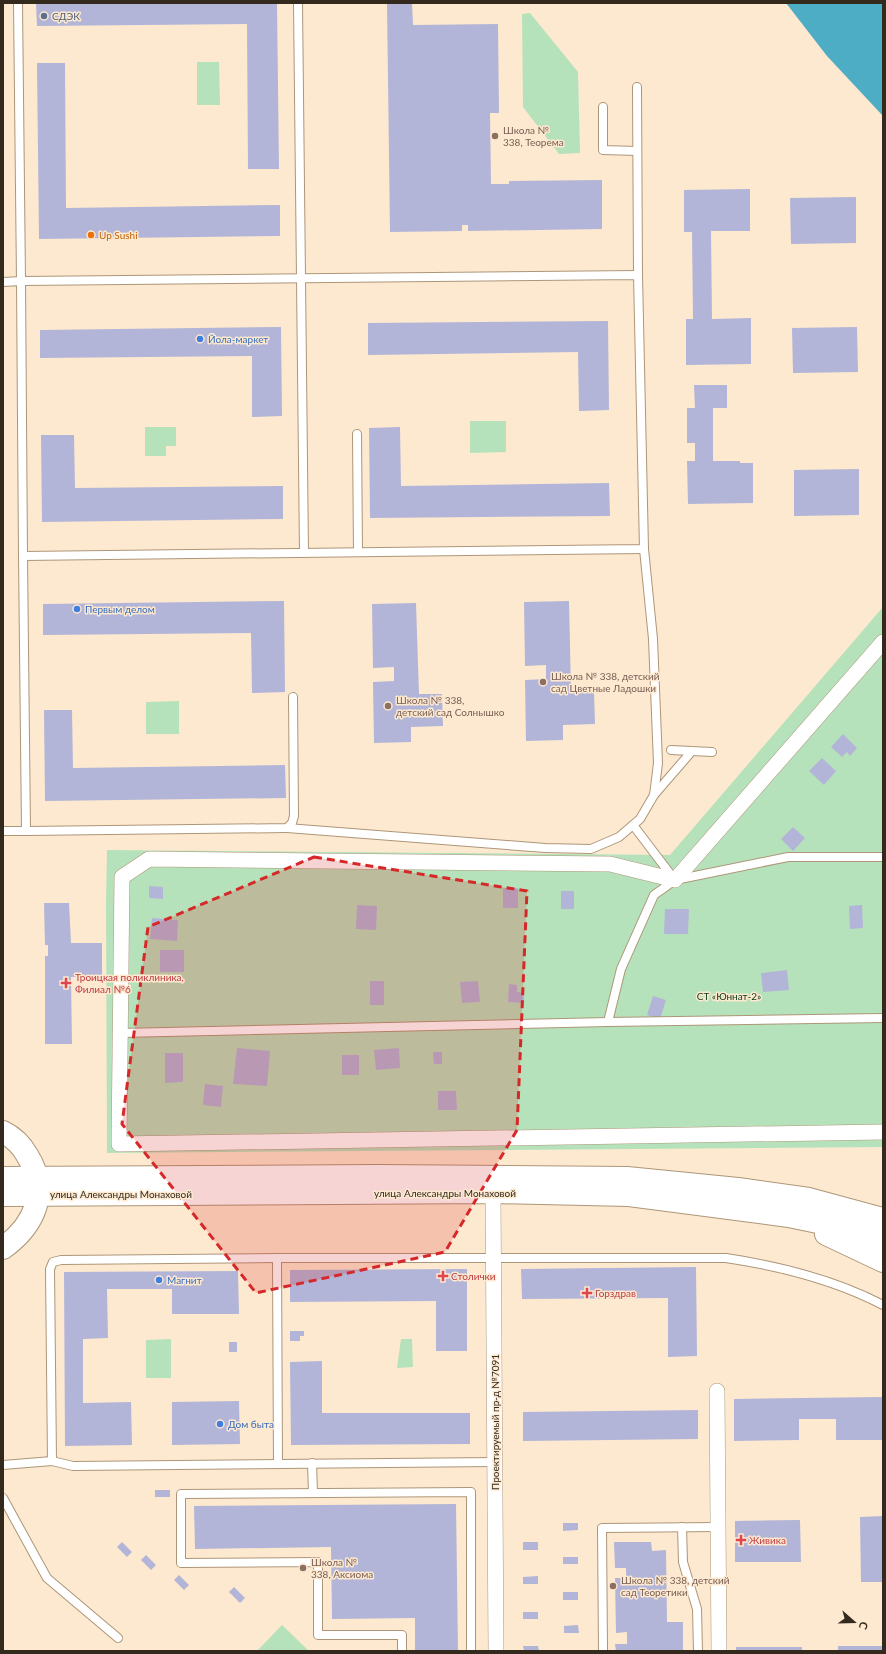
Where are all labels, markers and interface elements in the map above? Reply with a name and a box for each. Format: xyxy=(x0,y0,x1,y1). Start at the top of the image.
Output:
place label: СДЭК xyxy=(52,10,80,22)
marker: СДЭК xyxy=(39,11,49,21)
place label: Школа № 338, Теорема xyxy=(503,124,564,148)
marker: Школа № 338, Теорема xyxy=(490,131,500,141)
place label: Up Sushi xyxy=(99,229,138,241)
marker: Up Sushi xyxy=(86,230,96,240)
place label: Йола-маркет xyxy=(208,333,268,345)
marker: Йола-маркет xyxy=(195,334,205,344)
place label: Первым делом xyxy=(85,603,155,615)
marker: Первым делом xyxy=(72,604,82,614)
place label: Школа № 338, детский сад Цветные Ладошки xyxy=(551,670,660,694)
marker: Школа № 338, детский сад Цветные Ладошки xyxy=(538,677,548,687)
place label: Школа № 338, детский сад Солнышко xyxy=(396,694,505,718)
marker: Школа № 338, детский сад Солнышко xyxy=(383,701,393,711)
place label: Троицкая поликлиника, Филиал №6 xyxy=(75,971,184,995)
marker: Троицкая поликлиника, Филиал №6 xyxy=(60,977,72,989)
park label: СТ «Юннат-2» xyxy=(697,990,761,1002)
street label: улица Александры Монаховой xyxy=(374,1187,516,1199)
street label: улица Александры Монаховой xyxy=(50,1188,192,1200)
place label: Столички xyxy=(451,1270,496,1282)
marker: Столички xyxy=(438,1271,448,1281)
place label: Магнит xyxy=(167,1274,202,1286)
marker: Магнит xyxy=(154,1275,164,1285)
place label: Горздрав xyxy=(595,1287,636,1299)
marker: Горздрав xyxy=(582,1288,592,1298)
street label: Проектируемый пр-д №7091 xyxy=(489,1354,501,1490)
place label: Дом быта xyxy=(228,1418,274,1430)
marker: Дом быта xyxy=(215,1419,225,1429)
place label: Живика xyxy=(749,1534,786,1546)
marker: Живика xyxy=(736,1535,746,1545)
place label: Школа № 338, Аксиома xyxy=(311,1556,373,1580)
marker: Школа № 338, Аксиома xyxy=(298,1563,308,1573)
place label: Школа № 338, детский сад Теоретики xyxy=(621,1574,730,1598)
marker: Школа № 338, детский сад Теоретики xyxy=(608,1581,618,1591)
north arrow xyxy=(834,1602,874,1642)
text: С xyxy=(856,1620,871,1632)

